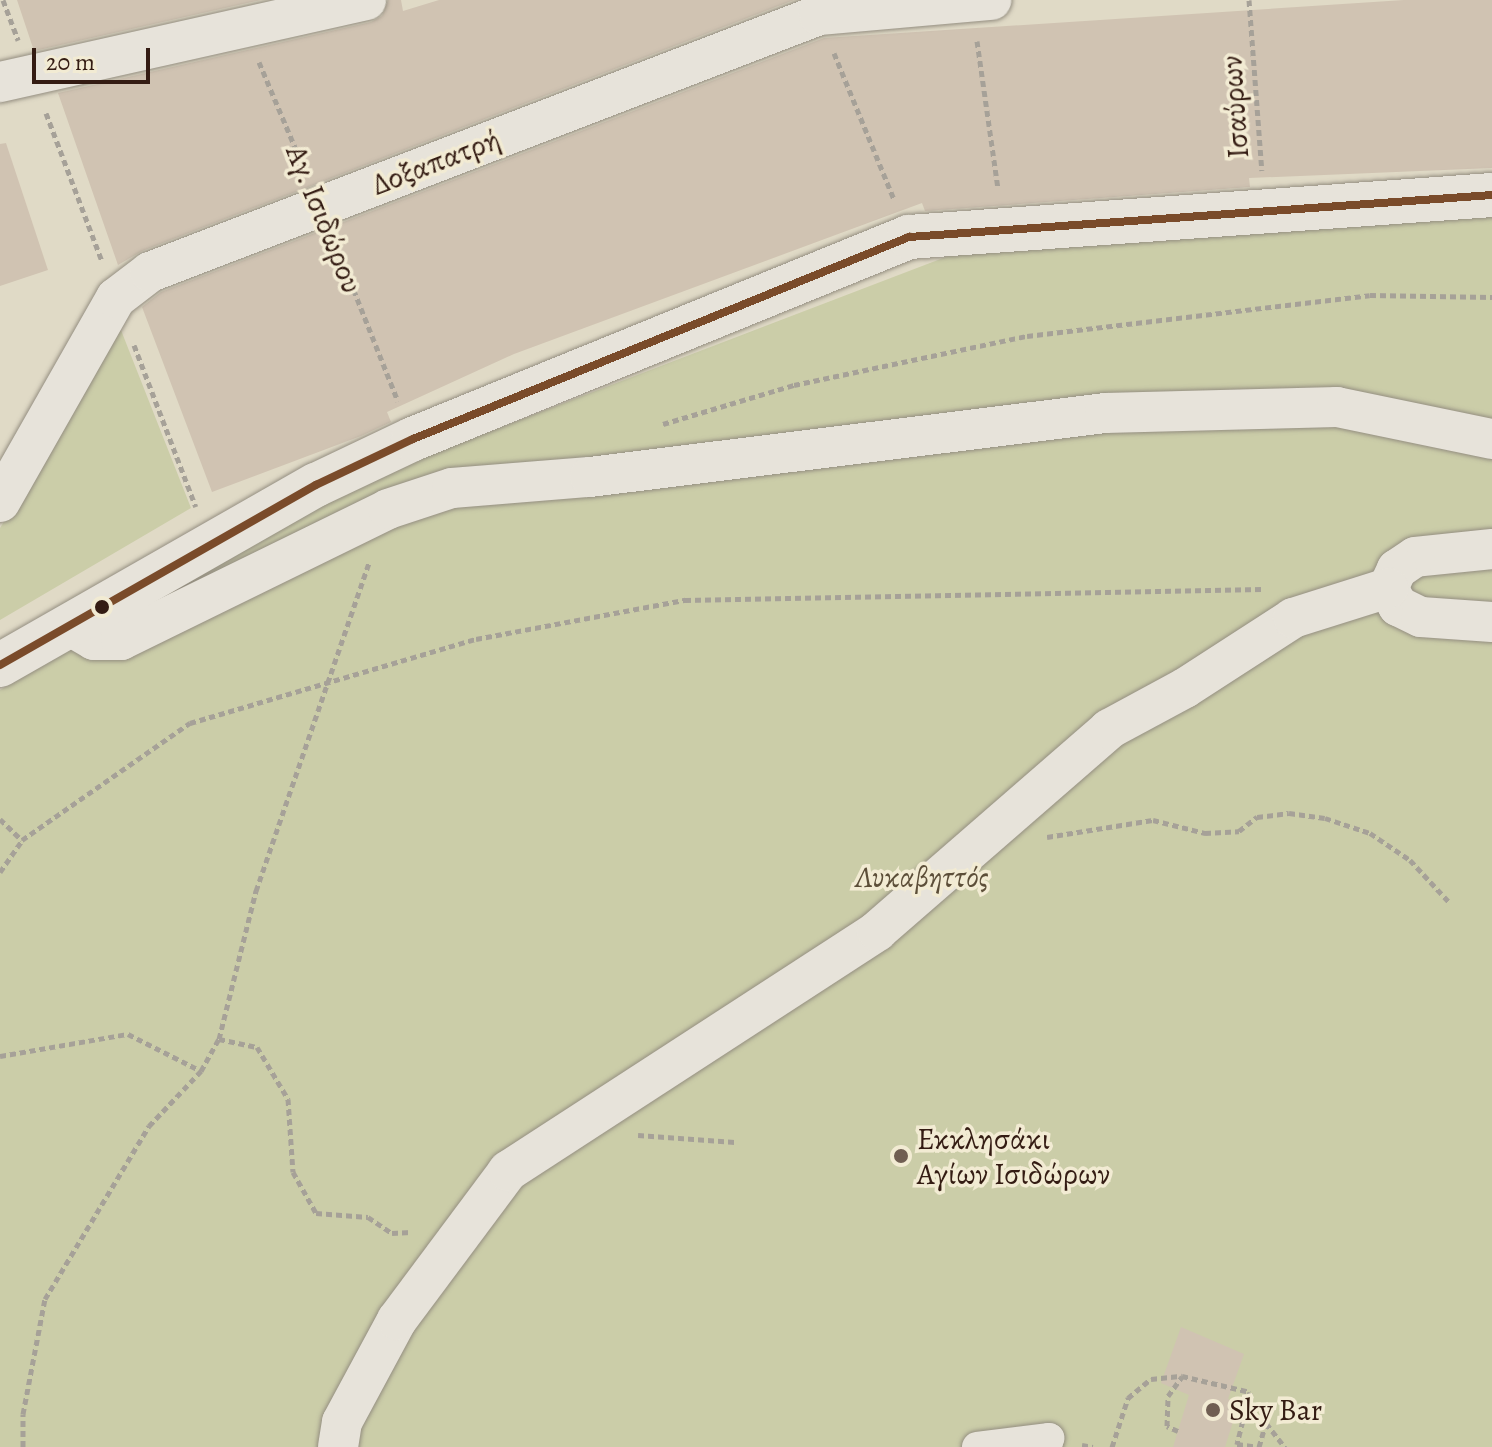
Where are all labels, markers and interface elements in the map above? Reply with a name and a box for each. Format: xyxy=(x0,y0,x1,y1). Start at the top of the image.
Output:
scale bar xyxy=(36,32,154,82)
text: 20 m xyxy=(46,46,95,78)
street label: Ισαύρων xyxy=(1213,54,1257,160)
street label: Δοξαπατρή xyxy=(367,121,505,203)
street label: Αγ. Ισιδώρου xyxy=(278,140,370,298)
unlabelled marker xyxy=(94,599,110,615)
park label: Λυκαβηττός xyxy=(855,859,989,895)
place label: Εκκλησάκι Αγίων Ισιδώρων xyxy=(917,1121,1110,1192)
marker: Εκκλησάκι Αγίων Ισιδώρων xyxy=(892,1147,910,1165)
place label: Sky Bar xyxy=(1229,1392,1322,1428)
marker: Sky Bar xyxy=(1204,1401,1222,1419)

